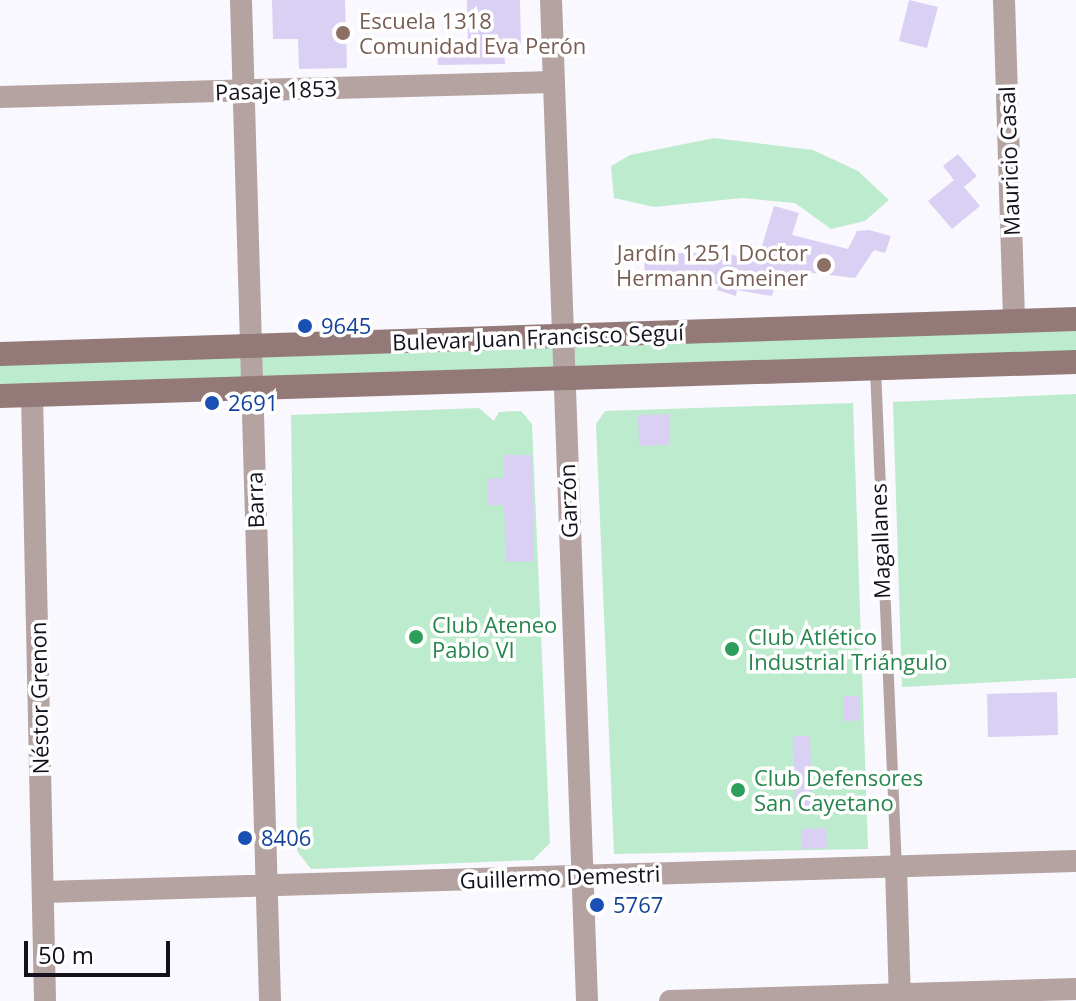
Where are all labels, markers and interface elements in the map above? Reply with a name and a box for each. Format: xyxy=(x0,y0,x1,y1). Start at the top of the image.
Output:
place label: Escuela 1318 Comunidad Eva Perón xyxy=(359,7,586,58)
marker: Escuela 1318 Comunidad Eva Perón xyxy=(334,24,352,42)
street label: Pasaje 1853 xyxy=(215,75,337,105)
street label: Mauricio Casal xyxy=(993,86,1025,236)
place label: Jardín 1251 Doctor Hermann Gmeiner xyxy=(616,239,808,290)
marker: Jardín 1251 Doctor Hermann Gmeiner xyxy=(815,256,833,274)
place label: 9645 xyxy=(321,313,371,339)
marker: 9645 xyxy=(296,317,314,335)
street label: Bulevar Juan Francisco Seguí xyxy=(392,319,684,355)
place label: 2691 xyxy=(228,390,278,416)
marker: 2691 xyxy=(203,394,221,412)
street label: Garzón xyxy=(554,463,582,539)
street label: Barra xyxy=(241,471,269,529)
street label: Magallanes xyxy=(865,483,895,599)
place label: Club Ateneo Pablo VI xyxy=(432,611,557,662)
street label: Néstor Grenon xyxy=(24,621,54,775)
place label: Club Atlético Industrial Triángulo xyxy=(748,623,948,674)
marker: Club Ateneo Pablo VI xyxy=(407,628,425,646)
marker: Club Atlético Industrial Triángulo xyxy=(723,640,741,658)
place label: Club Defensores San Cayetano xyxy=(754,764,923,816)
marker: Club Defensores San Cayetano xyxy=(729,781,747,799)
place label: 8406 xyxy=(261,825,311,851)
marker: 8406 xyxy=(236,829,254,847)
street label: Guillermo Demestri xyxy=(459,860,661,894)
place label: 5767 xyxy=(613,892,663,918)
marker: 5767 xyxy=(588,896,606,914)
scale bar xyxy=(28,925,174,975)
text: 50 m xyxy=(38,938,94,971)

